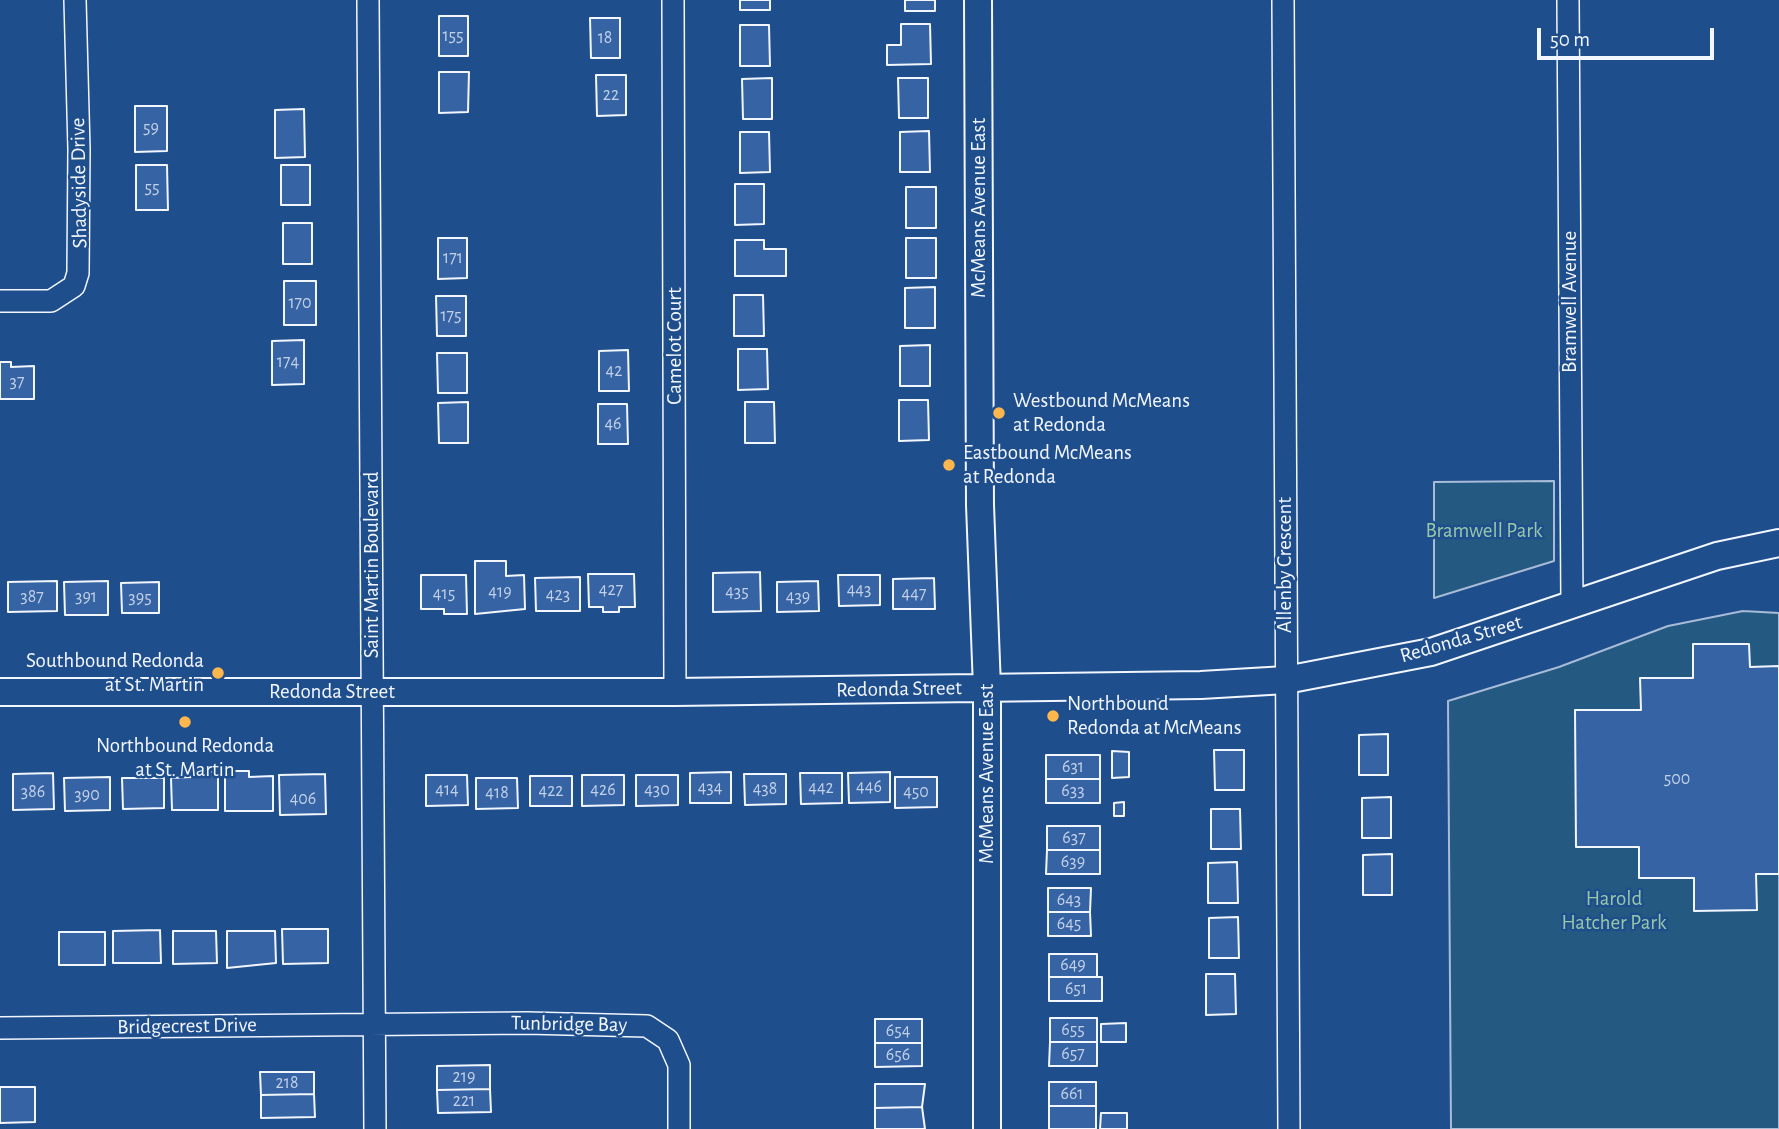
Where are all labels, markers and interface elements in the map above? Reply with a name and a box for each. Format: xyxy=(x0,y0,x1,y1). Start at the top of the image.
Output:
scale bar xyxy=(1541,14,1718,58)
house number: 155 xyxy=(442,25,464,47)
house number: 18 xyxy=(598,27,612,49)
text: 50 m xyxy=(1550,29,1590,50)
house number: 22 xyxy=(603,84,619,106)
street label: Shadyside Drive xyxy=(65,117,93,249)
house number: 59 xyxy=(143,117,159,139)
street label: McMeans Avenue East xyxy=(966,118,992,298)
house number: 55 xyxy=(144,177,160,199)
street label: Bramwell Avenue xyxy=(1557,231,1583,373)
house number: 171 xyxy=(443,247,463,269)
street label: Camelot Court xyxy=(662,287,688,405)
house number: 170 xyxy=(288,292,312,314)
house number: 175 xyxy=(440,305,462,327)
house number: 174 xyxy=(277,351,299,373)
house number: 42 xyxy=(606,360,622,382)
house number: 37 xyxy=(10,371,24,393)
place label: Westbound McMeans at Redonda xyxy=(1013,388,1190,438)
marker: Westbound McMeans at Redonda xyxy=(991,405,1007,421)
house number: 46 xyxy=(604,413,622,435)
place label: Eastbound McMeans at Redonda xyxy=(963,440,1132,490)
marker: Eastbound McMeans at Redonda xyxy=(941,457,957,473)
street label: Saint Martin Boulevard xyxy=(359,472,385,658)
street label: Allenby Crescent xyxy=(1272,497,1298,633)
park label: Bramwell Park xyxy=(1425,518,1543,544)
house number: 427 xyxy=(599,579,623,601)
house number: 443 xyxy=(847,579,871,601)
house number: 419 xyxy=(488,581,512,603)
house number: 435 xyxy=(725,581,749,603)
house number: 415 xyxy=(433,583,455,605)
house number: 447 xyxy=(902,583,926,605)
house number: 423 xyxy=(546,584,570,606)
house number: 387 xyxy=(20,586,44,608)
house number: 391 xyxy=(75,586,97,608)
house number: 439 xyxy=(786,586,810,608)
house number: 395 xyxy=(128,587,152,609)
street label: Redonda Street xyxy=(1397,610,1525,668)
place label: Southbound Redonda at St. Martin xyxy=(26,648,204,698)
marker: Southbound Redonda at St. Martin xyxy=(210,665,226,681)
street label: Redonda Street xyxy=(836,675,962,703)
street label: Redonda Street xyxy=(269,679,395,705)
street label: McMeans Avenue East xyxy=(974,684,1000,864)
place label: Northbound Redonda at McMeans xyxy=(1067,691,1241,741)
marker: Northbound Redonda at McMeans xyxy=(1045,708,1061,724)
marker: Northbound Redonda at St. Martin xyxy=(177,714,193,730)
place label: Northbound Redonda at St. Martin xyxy=(96,733,274,783)
house number: 631 xyxy=(1062,756,1084,778)
house number: 500 xyxy=(1664,768,1690,790)
house number: 446 xyxy=(856,776,882,798)
house number: 434 xyxy=(698,777,722,799)
house number: 442 xyxy=(808,777,834,799)
house number: 438 xyxy=(753,778,777,800)
house number: 414 xyxy=(435,779,459,801)
house number: 426 xyxy=(590,779,616,801)
house number: 430 xyxy=(644,779,670,801)
house number: 422 xyxy=(538,780,564,802)
house number: 633 xyxy=(1061,780,1085,802)
house number: 386 xyxy=(21,781,45,803)
house number: 450 xyxy=(903,781,929,803)
house number: 418 xyxy=(485,782,509,804)
house number: 390 xyxy=(74,784,100,806)
house number: 406 xyxy=(290,788,316,810)
house number: 637 xyxy=(1062,827,1086,849)
house number: 639 xyxy=(1061,851,1085,873)
park label: Harold Hatcher Park xyxy=(1561,886,1667,936)
house number: 643 xyxy=(1057,889,1081,911)
house number: 645 xyxy=(1057,913,1081,935)
house number: 649 xyxy=(1060,954,1086,976)
house number: 651 xyxy=(1065,978,1087,1000)
street label: Tunbridge Bay xyxy=(511,1010,627,1038)
street label: Bridgecrest Drive xyxy=(117,1012,257,1040)
house number: 655 xyxy=(1061,1019,1085,1041)
house number: 654 xyxy=(886,1020,910,1042)
house number: 657 xyxy=(1061,1043,1085,1065)
house number: 656 xyxy=(886,1044,910,1066)
house number: 219 xyxy=(453,1066,475,1088)
house number: 218 xyxy=(276,1072,298,1094)
house number: 661 xyxy=(1060,1083,1084,1105)
house number: 221 xyxy=(453,1090,475,1112)

